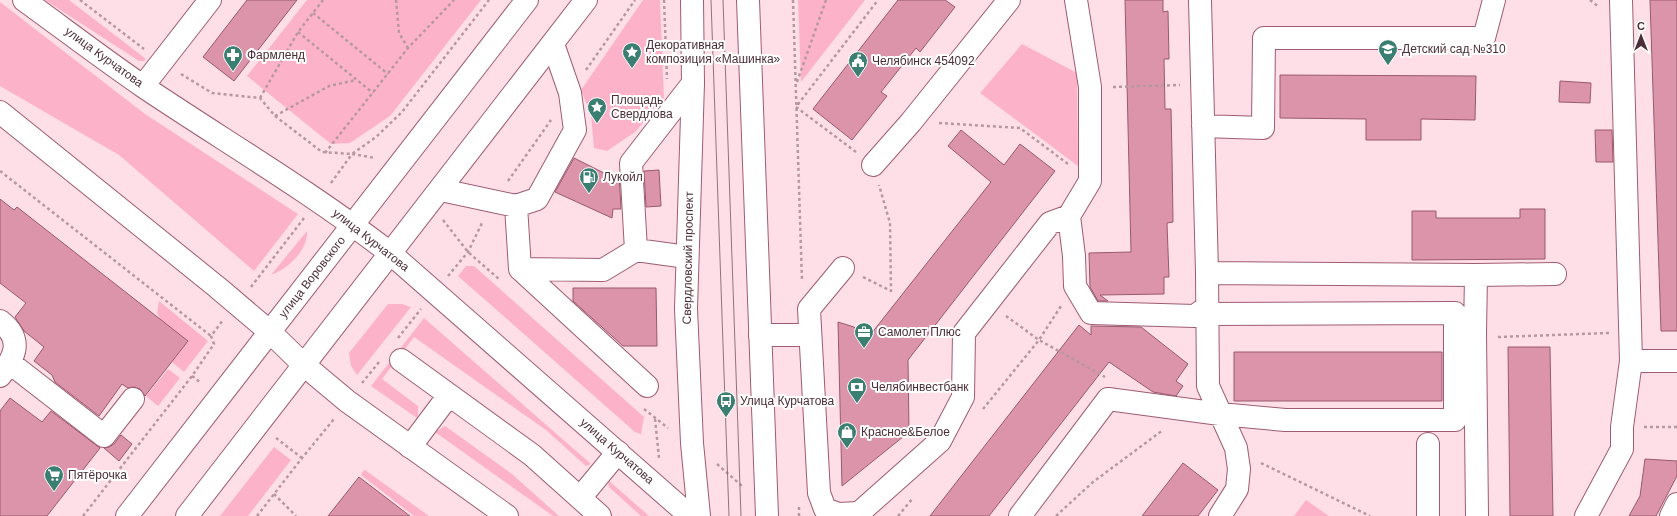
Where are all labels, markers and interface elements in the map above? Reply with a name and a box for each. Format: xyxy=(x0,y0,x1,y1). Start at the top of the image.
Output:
north arrow xyxy=(1621,16,1661,56)
text: С xyxy=(1637,20,1645,32)
street label: улица Курчатова xyxy=(62,24,146,90)
place label: Декоративная композиция «Машинка» xyxy=(646,38,781,66)
school or university icon: Детский сад №310 xyxy=(1377,38,1399,66)
place icon: Декоративная композиция «Машинка» xyxy=(621,41,643,69)
place label: Детский сад №310 xyxy=(1402,42,1506,56)
pharmacy icon: Фармленд xyxy=(222,44,244,72)
place label: Фармленд xyxy=(247,48,305,62)
public building icon: Челябинск 454092 xyxy=(847,50,869,78)
place label: Челябинск 454092 xyxy=(872,54,975,68)
place label: Площадь Свердлова xyxy=(611,93,673,121)
place icon: Площадь Свердлова xyxy=(586,96,608,124)
fuel station icon: Лукойл xyxy=(578,166,600,194)
place label: Лукойл xyxy=(603,170,643,184)
street label: Свердловский проспект xyxy=(680,191,696,325)
street label: улица Курчатова xyxy=(330,206,412,274)
street label: улица Воровского xyxy=(276,233,348,320)
office icon: Самолет Плюс xyxy=(853,321,875,349)
place label: Самолет Плюс xyxy=(878,325,961,339)
bank icon: Челябинвестбанк xyxy=(846,376,868,404)
place label: Челябинвестбанк xyxy=(871,380,969,394)
bus stop icon: Улица Курчатова xyxy=(715,390,737,418)
place label: Улица Курчатова xyxy=(740,394,835,408)
street label: улица Курчатова xyxy=(577,415,657,487)
shop icon: Красное&Белое xyxy=(836,421,858,449)
place label: Красное&Белое xyxy=(861,425,950,439)
supermarket icon: Пятёрочка xyxy=(43,464,65,492)
place label: Пятёрочка xyxy=(68,468,127,482)

